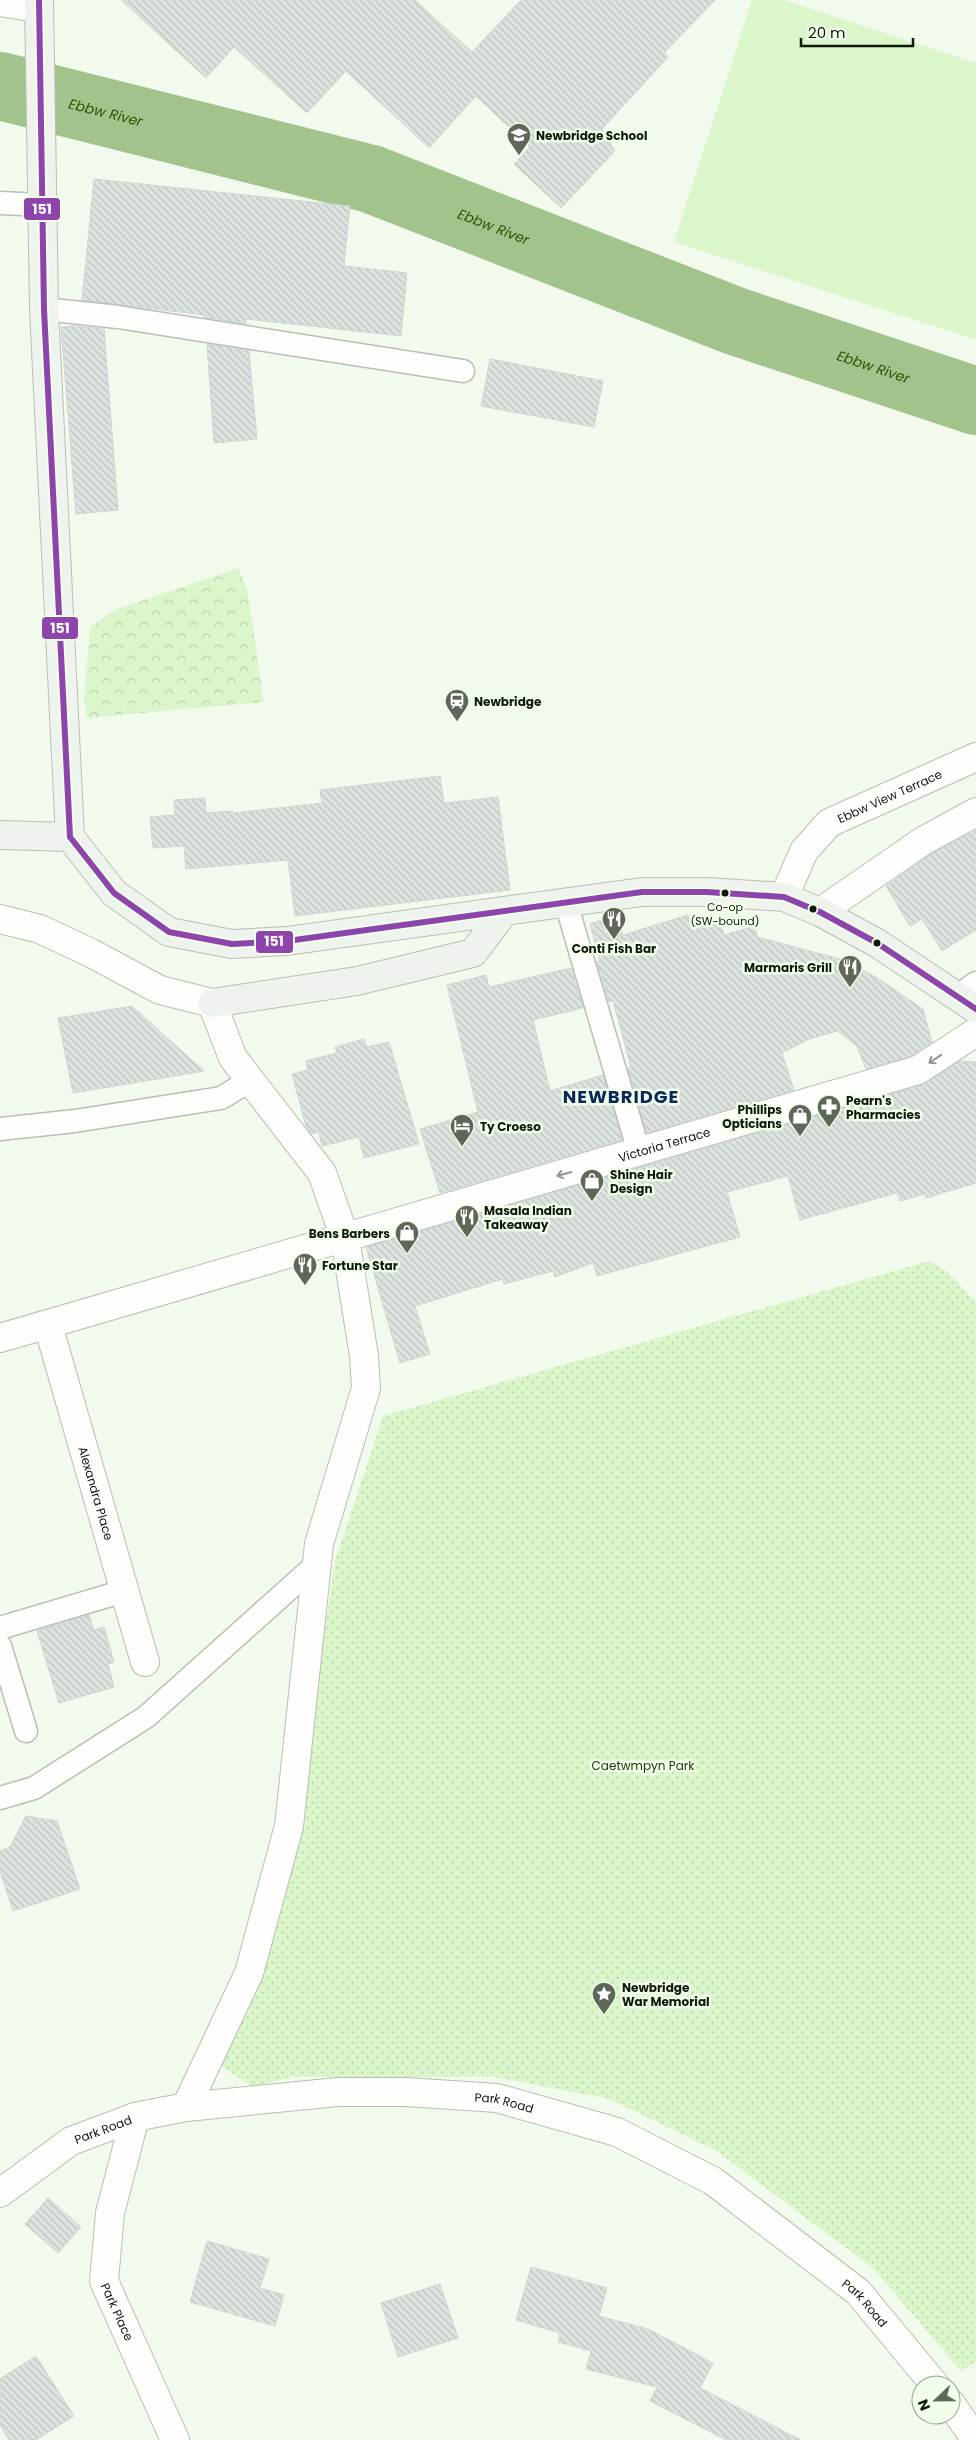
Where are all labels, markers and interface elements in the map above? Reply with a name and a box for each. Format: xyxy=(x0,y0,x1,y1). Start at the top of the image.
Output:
scale bar xyxy=(801,15,914,47)
text: 20 m xyxy=(808,22,846,43)
water label: Ebbw River xyxy=(67,94,146,132)
school or university icon: Newbridge School xyxy=(506,122,532,156)
place label: Newbridge School xyxy=(536,127,647,144)
line badge: 151 xyxy=(23,197,61,221)
text: 151 xyxy=(32,199,52,219)
water label: Ebbw River xyxy=(455,204,533,250)
water label: Ebbw River xyxy=(834,346,913,389)
line badge: 151 xyxy=(41,616,79,640)
text: 151 xyxy=(50,618,70,638)
station icon: Newbridge xyxy=(444,688,470,722)
place label: Newbridge xyxy=(474,693,542,710)
street label: Ebbw View Terrace xyxy=(835,765,944,827)
marker: Co-op (SW-bound) xyxy=(720,888,730,898)
place label: Co-op (SW-bound) xyxy=(690,899,760,929)
unlabelled marker xyxy=(808,904,818,914)
restaurant icon: Conti Fish Bar xyxy=(601,906,627,940)
line badge: 151 xyxy=(255,930,294,954)
text: 151 xyxy=(264,931,284,951)
unlabelled marker xyxy=(872,938,882,948)
place label: Conti Fish Bar xyxy=(572,940,656,957)
restaurant icon: Marmaris Grill xyxy=(837,954,863,988)
place label: Marmaris Grill xyxy=(744,959,832,976)
one-way arrow xyxy=(929,1054,943,1064)
district label: NEWBRIDGE xyxy=(563,1084,679,1109)
place label: Pearn's Pharmacies xyxy=(846,1092,921,1123)
pharmacy icon: Pearn's Pharmacies xyxy=(816,1094,842,1128)
place label: Phillips Opticians xyxy=(722,1101,782,1132)
shop icon: Phillips Opticians xyxy=(787,1103,813,1137)
hotel icon: Ty Croeso xyxy=(449,1113,475,1147)
place label: Ty Croeso xyxy=(480,1118,541,1135)
street label: Victoria Terrace xyxy=(616,1123,712,1166)
place label: Shine Hair Design xyxy=(610,1166,673,1197)
shop icon: Shine Hair Design xyxy=(579,1168,605,1202)
one-way arrow xyxy=(556,1169,572,1179)
place label: Masala Indian Takeaway xyxy=(484,1202,572,1233)
restaurant icon: Masala Indian Takeaway xyxy=(454,1204,480,1238)
shop icon: Bens Barbers xyxy=(394,1220,420,1254)
place label: Bens Barbers xyxy=(309,1225,390,1242)
restaurant icon: Fortune Star xyxy=(292,1252,318,1286)
place label: Fortune Star xyxy=(322,1257,398,1274)
street label: Alexandra Place xyxy=(75,1444,118,1542)
park label: Caetwmpyn Park xyxy=(592,1757,695,1774)
place label: Newbridge War Memorial xyxy=(622,1979,710,2010)
place icon: Newbridge War Memorial xyxy=(591,1981,617,2015)
street label: Park Road xyxy=(474,2088,536,2116)
street label: Park Road xyxy=(72,2111,134,2148)
street label: Park Road xyxy=(839,2275,892,2330)
street label: Park Place xyxy=(97,2280,138,2343)
north arrow xyxy=(911,2375,961,2425)
text: N xyxy=(913,2396,935,2413)

